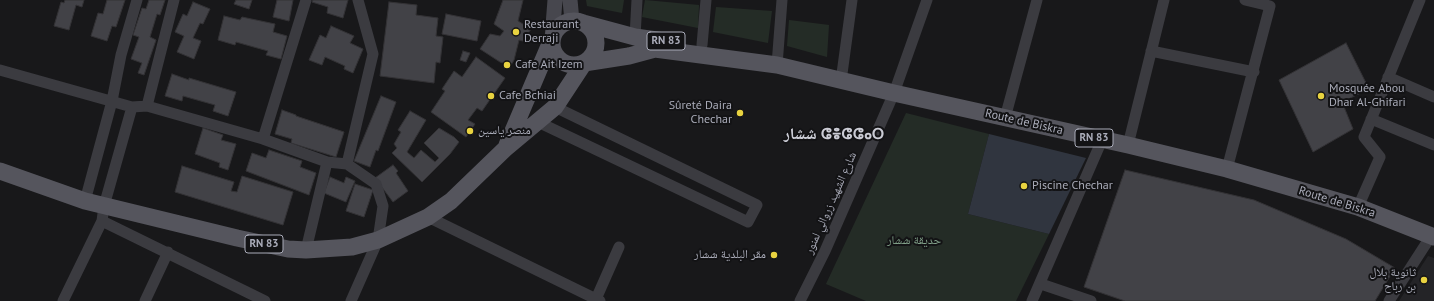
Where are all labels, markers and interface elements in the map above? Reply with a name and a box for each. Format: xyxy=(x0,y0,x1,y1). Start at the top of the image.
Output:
place label: Restaurant Derraji xyxy=(524,18,579,46)
marker: Restaurant Derraji xyxy=(511,27,521,37)
road number: RN 83 xyxy=(647,32,685,50)
place label: Cafe Ait Izem xyxy=(515,58,583,72)
marker: Cafe Ait Izem xyxy=(502,60,512,70)
place label: Mosquée Abou Dhar Al-Ghifari xyxy=(1329,82,1406,110)
place label: Cafe Bchiai xyxy=(499,89,556,103)
marker: Cafe Bchiai xyxy=(486,91,496,101)
marker: Mosquée Abou Dhar Al-Ghifari xyxy=(1316,91,1326,101)
place label: Sûreté Daira Chechar xyxy=(669,99,732,127)
street label: Route de Biskra xyxy=(984,106,1064,138)
marker: Sûreté Daira Chechar xyxy=(735,108,745,118)
place label: منصر ياسين xyxy=(478,124,531,138)
district label: ششار ⵛⴻⵛⵛⴰⵔ xyxy=(784,124,884,144)
marker: منصر ياسين xyxy=(465,126,475,136)
road number: RN 83 xyxy=(1075,129,1113,147)
street label: شارع الشهيد زروالي لمنور xyxy=(802,150,860,256)
place label: Piscine Chechar xyxy=(1032,179,1113,193)
marker: Piscine Chechar xyxy=(1019,181,1029,191)
street label: Route de Biskra xyxy=(1297,183,1377,221)
park label: حديقة ششار xyxy=(887,234,941,248)
road number: RN 83 xyxy=(245,235,283,253)
place label: مقر البلدية ششار xyxy=(694,248,766,262)
marker: مقر البلدية ششار xyxy=(769,250,779,260)
place label: ثانوية بلال بن رباح xyxy=(1369,266,1416,294)
marker: ثانوية بلال بن رباح xyxy=(1419,275,1429,285)

